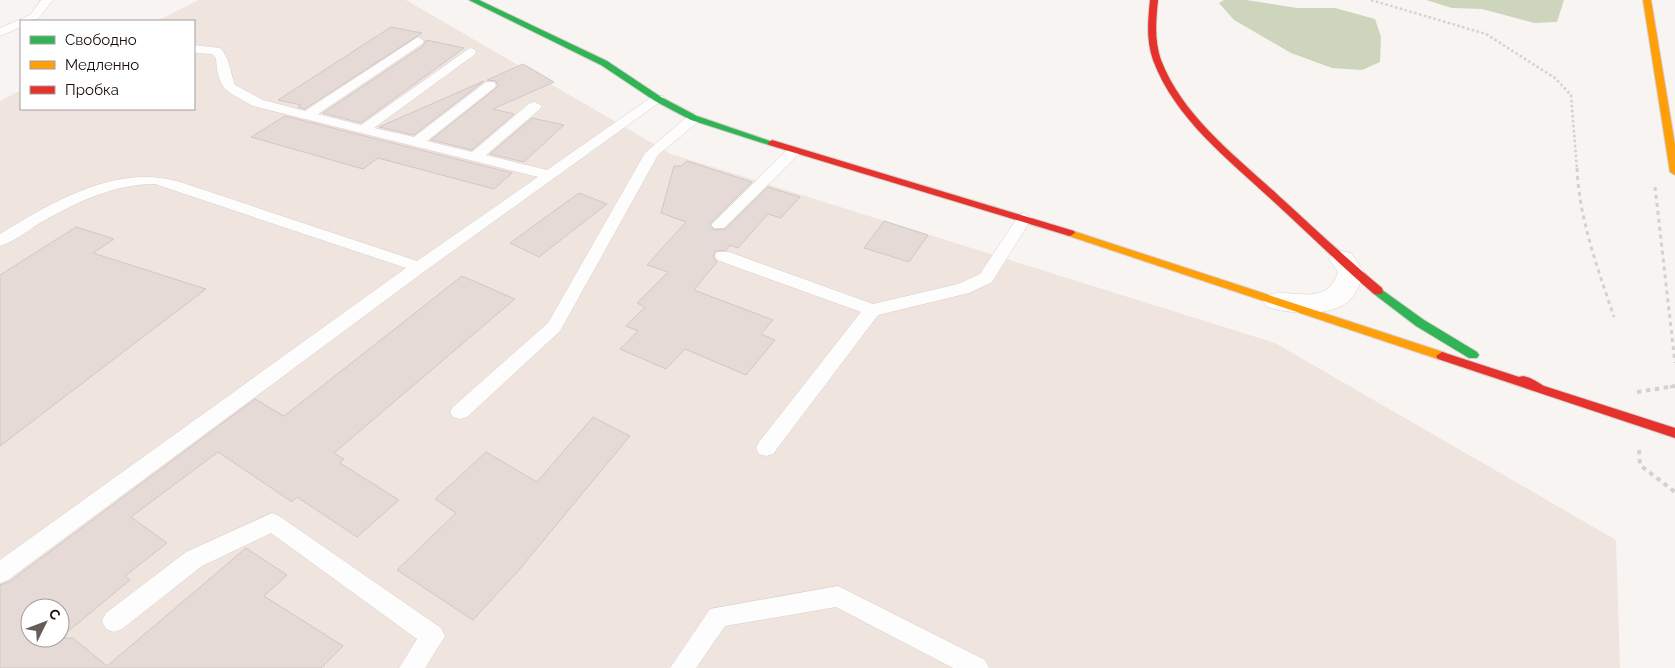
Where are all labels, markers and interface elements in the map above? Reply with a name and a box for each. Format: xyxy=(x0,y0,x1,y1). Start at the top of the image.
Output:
legend xyxy=(20,20,195,110)
text: Свободно xyxy=(65,31,137,49)
text: Медленно xyxy=(65,56,139,74)
text: Пробка xyxy=(65,81,119,99)
north arrow xyxy=(20,598,70,648)
text: С xyxy=(46,605,64,624)

